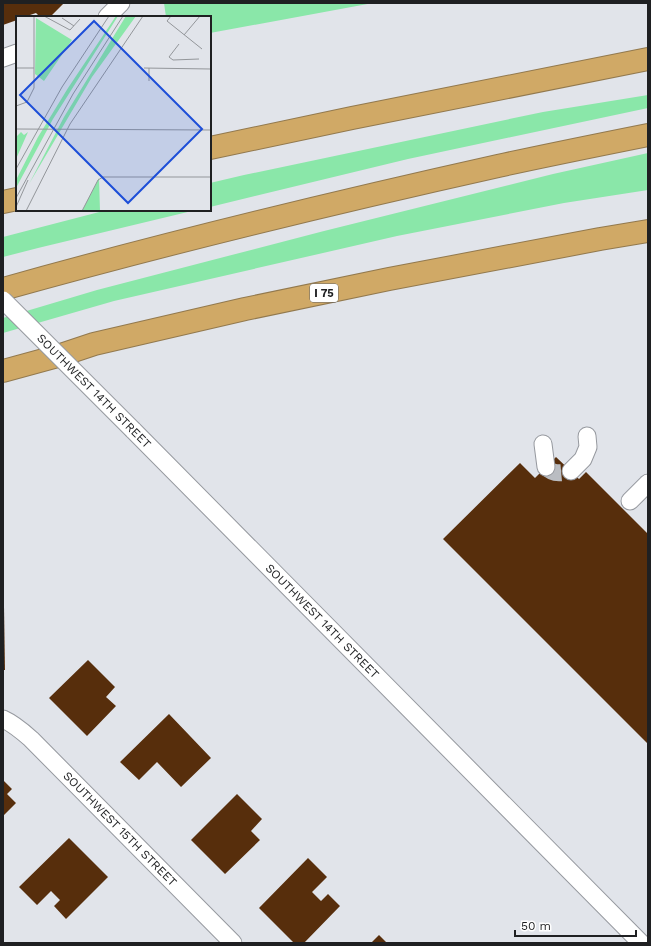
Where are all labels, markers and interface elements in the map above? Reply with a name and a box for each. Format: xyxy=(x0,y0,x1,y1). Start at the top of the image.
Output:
inset map xyxy=(16,16,211,211)
road number: I 75 xyxy=(310,284,338,302)
street label: SOUTHWEST 14TH STREET xyxy=(34,331,154,451)
street label: SOUTHWEST 14TH STREET xyxy=(263,561,382,681)
street label: SOUTHWEST 15TH STREET xyxy=(60,769,180,889)
scale bar xyxy=(515,912,636,938)
text: 50 m xyxy=(521,919,551,933)

